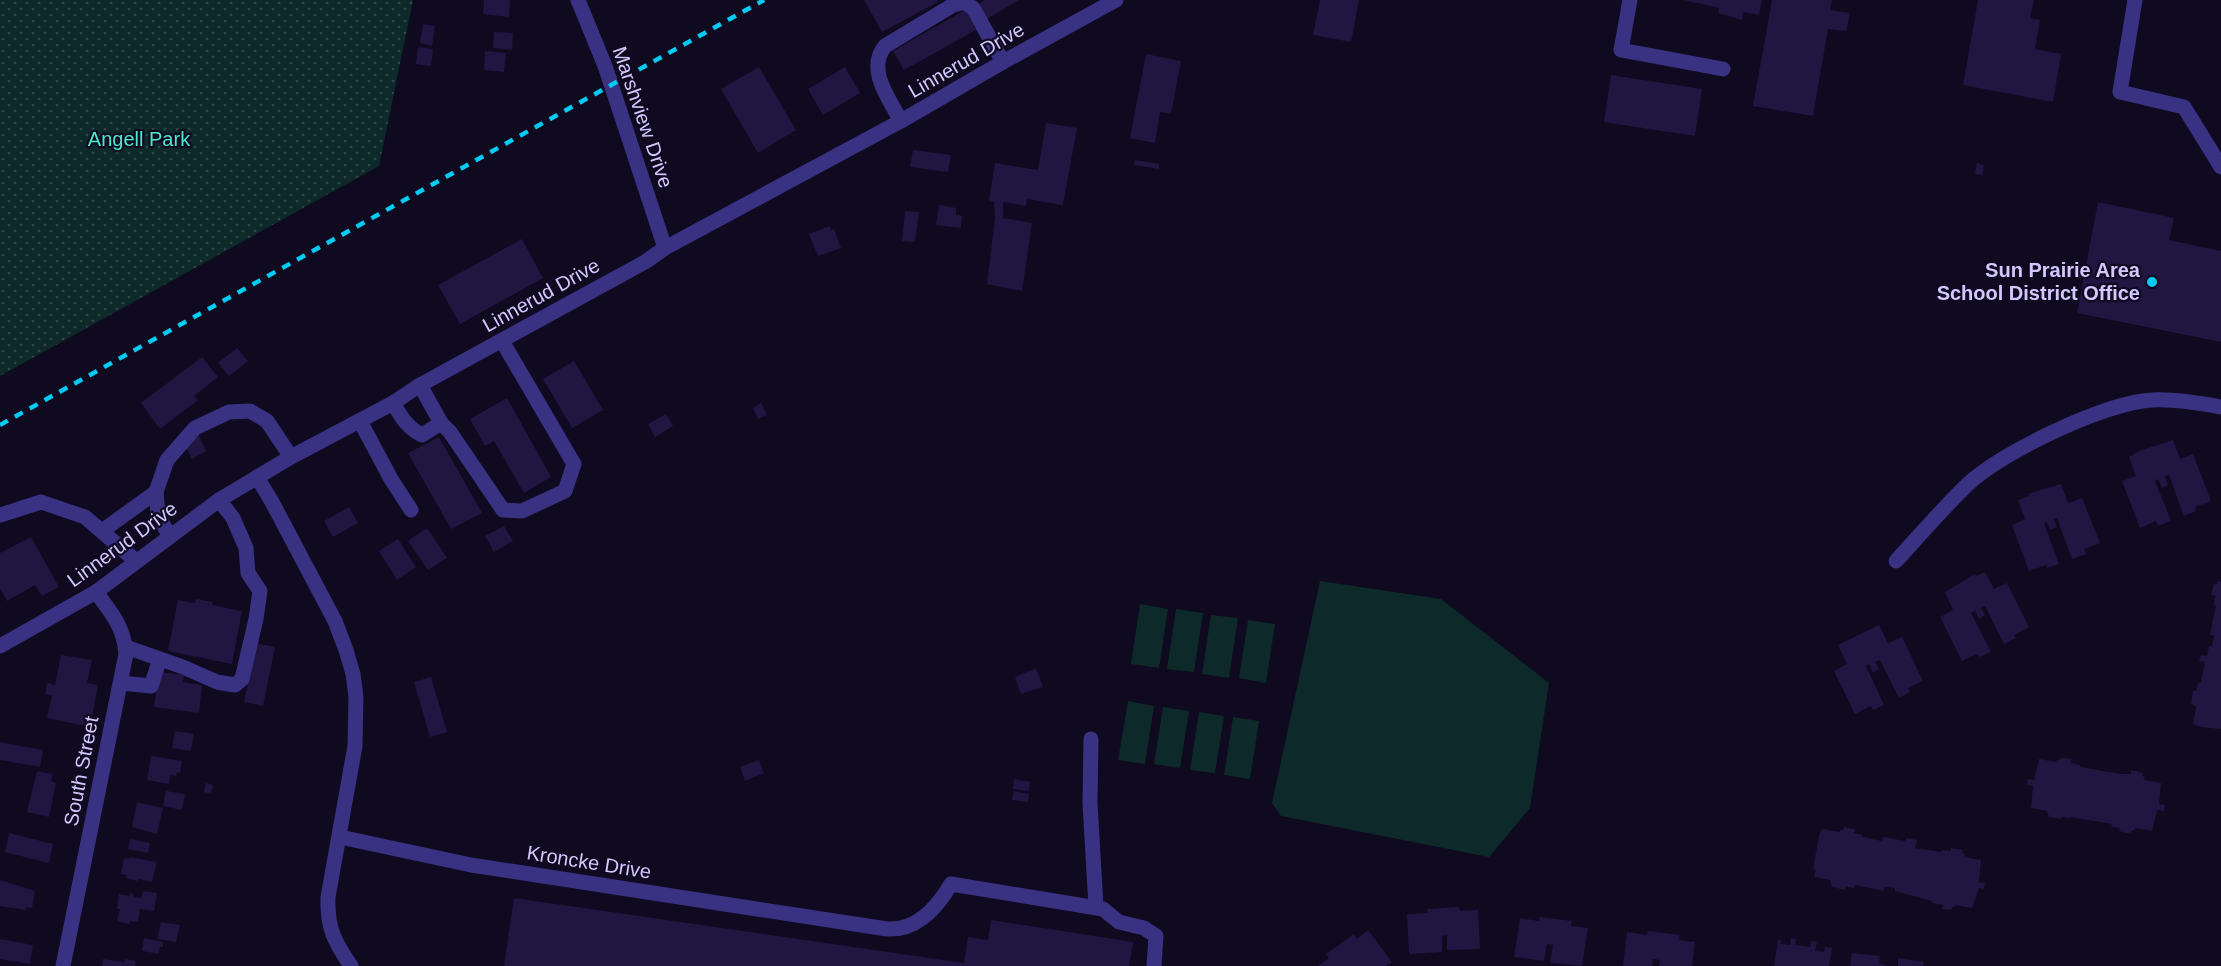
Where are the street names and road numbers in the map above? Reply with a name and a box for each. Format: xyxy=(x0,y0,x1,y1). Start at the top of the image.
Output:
street label: Linnerud Drive xyxy=(904,18,1028,102)
street label: Marshview Drive xyxy=(609,44,677,190)
street label: Linnerud Drive xyxy=(479,254,603,336)
street label: Linnerud Drive xyxy=(63,497,181,591)
street label: South Street xyxy=(60,714,102,828)
street label: Kroncke Drive xyxy=(525,841,653,883)

